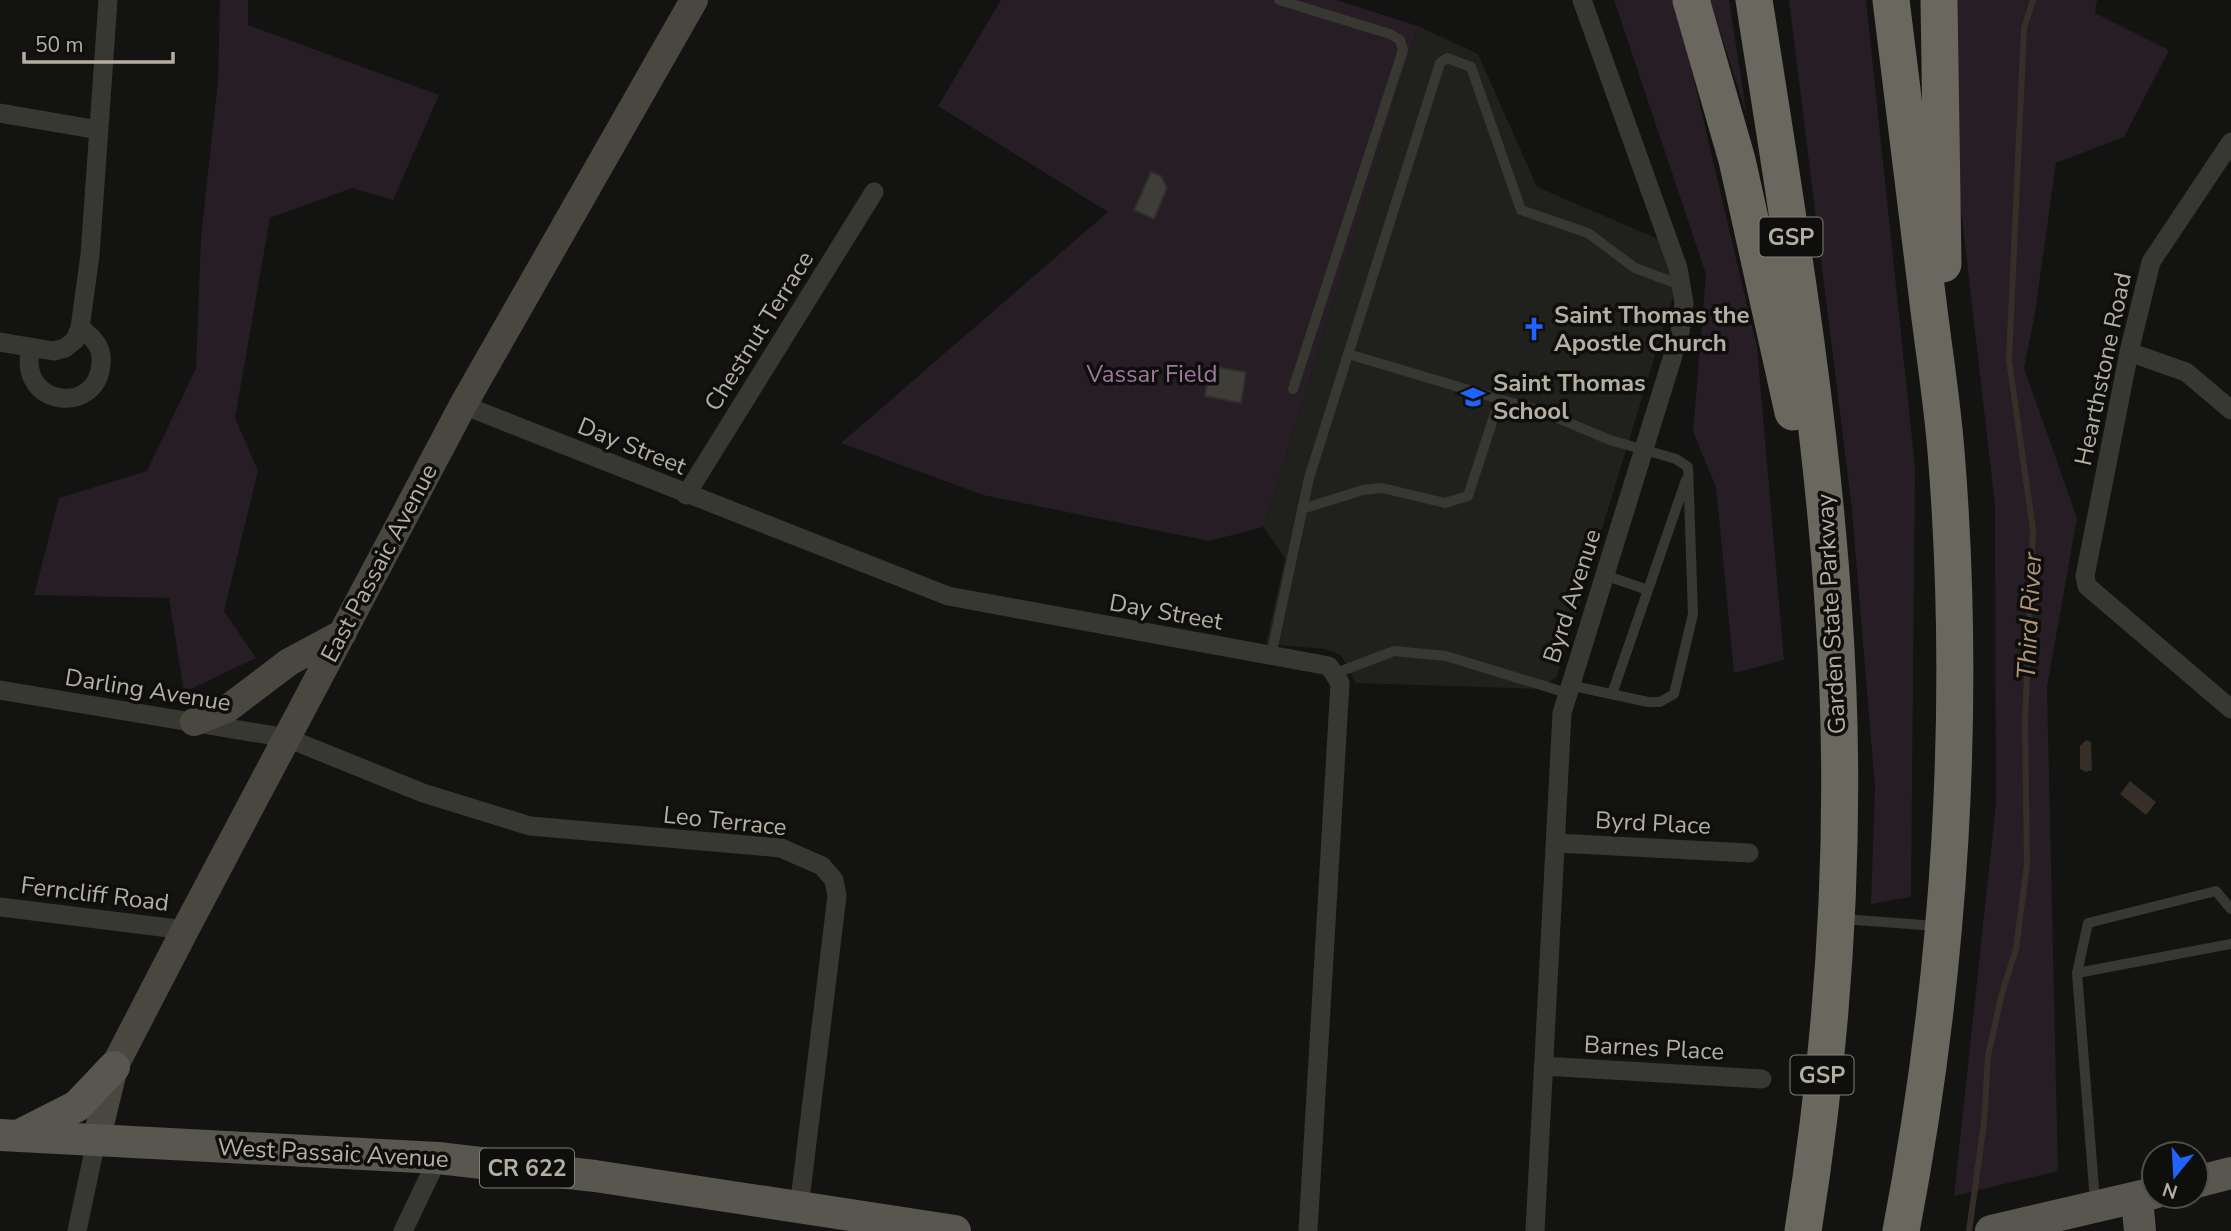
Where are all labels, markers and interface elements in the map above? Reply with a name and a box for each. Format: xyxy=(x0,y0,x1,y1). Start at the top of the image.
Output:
scale bar xyxy=(24,21,173,65)
text: 50 m xyxy=(35,31,84,59)
road number: GSP xyxy=(1760,218,1823,256)
street label: Chestnut Terrace xyxy=(697,245,821,417)
street label: Hearthstone Road xyxy=(2067,270,2139,468)
place label: Saint Thomas the Apostle Church xyxy=(1554,299,1750,359)
church icon: Saint Thomas the Apostle Church xyxy=(1520,315,1548,343)
park label: Vassar Field xyxy=(1086,358,1217,390)
place label: Saint Thomas School xyxy=(1493,367,1646,427)
school or university icon: Saint Thomas School xyxy=(1459,383,1487,411)
street label: Day Street xyxy=(573,410,692,482)
street label: East Passaic Avenue xyxy=(313,458,445,668)
street label: Garden State Parkway xyxy=(1809,492,1853,735)
street label: Byrd Avenue xyxy=(1535,525,1609,667)
water label: Third River xyxy=(2009,551,2050,680)
street label: Day Street xyxy=(1107,586,1226,638)
street label: Darling Avenue xyxy=(63,661,233,719)
street label: Leo Terrace xyxy=(662,799,788,843)
street label: Byrd Place xyxy=(1594,804,1712,842)
street label: Ferncliff Road xyxy=(19,869,171,919)
street label: Barnes Place xyxy=(1583,1028,1725,1068)
road number: GSP xyxy=(1790,1056,1854,1094)
street label: West Passaic Avenue xyxy=(217,1131,449,1175)
north arrow xyxy=(2140,1140,2210,1210)
road number: CR 622 xyxy=(480,1148,574,1188)
text: N xyxy=(2159,1176,2181,1205)

